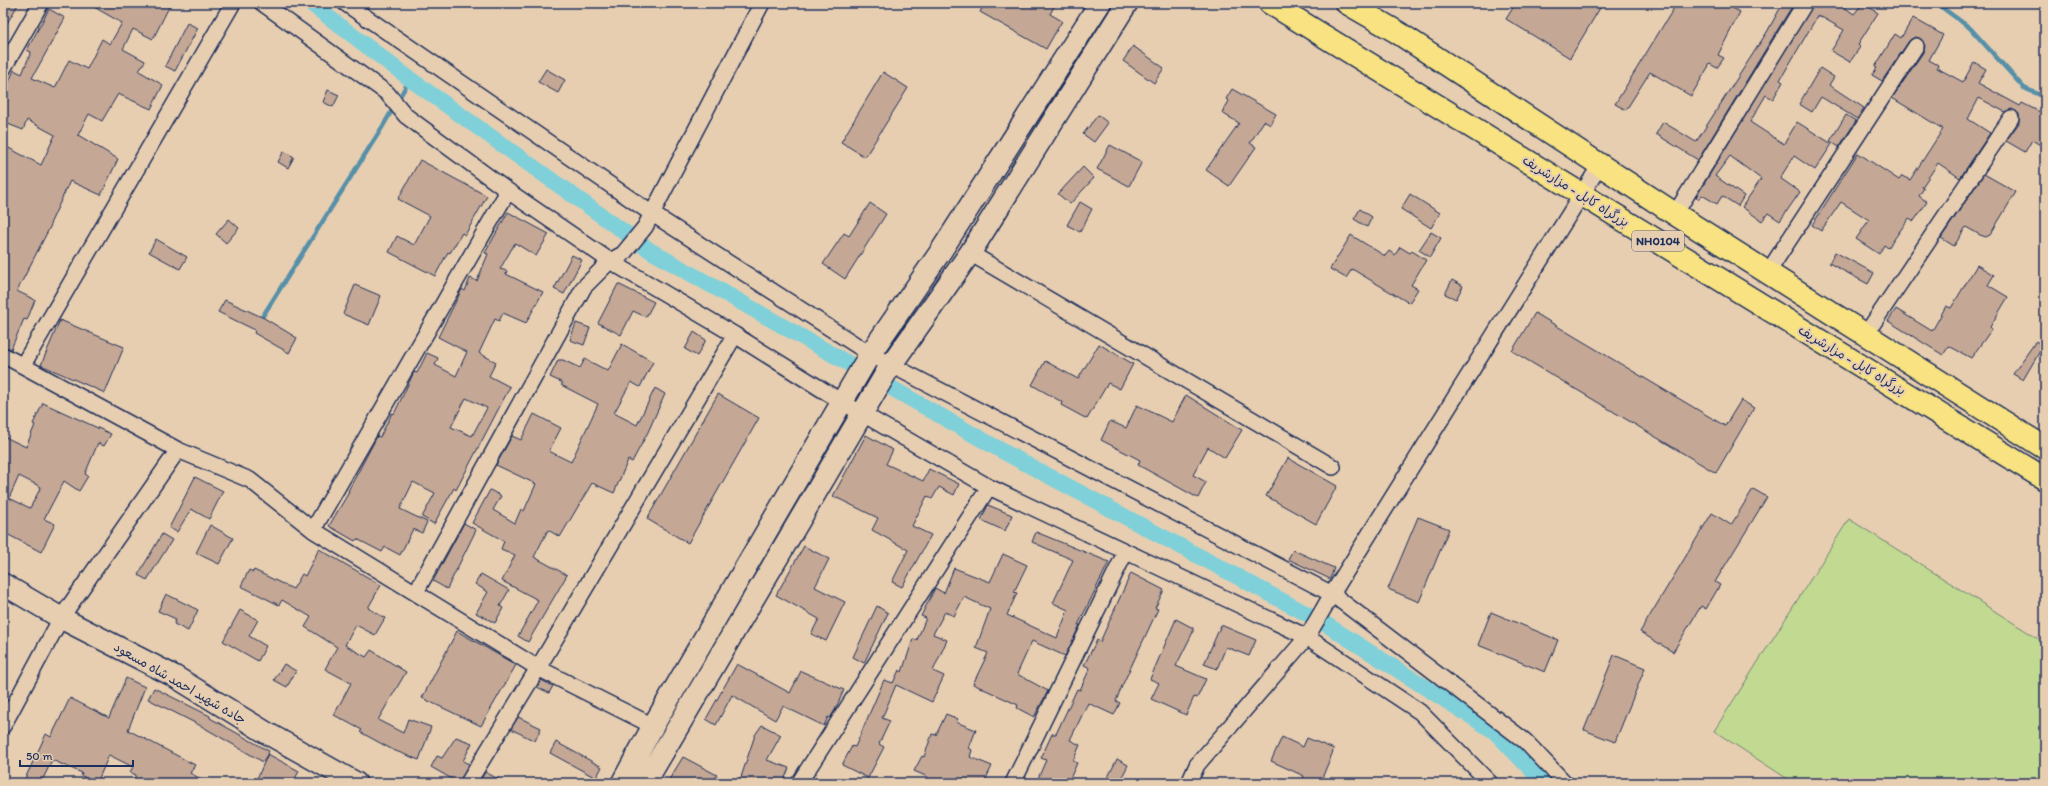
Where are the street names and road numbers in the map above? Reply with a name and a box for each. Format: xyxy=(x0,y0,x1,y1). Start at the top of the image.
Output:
street label: بزرگراه کابل - مزارشریف xyxy=(1519,152,1632,231)
road number: NH0104 xyxy=(1632,231,1684,251)
street label: بزرگراه کابل - مزارشریف xyxy=(1795,322,1908,399)
street label: جاده شهيد احمد شاه مسعود xyxy=(111,639,249,728)

